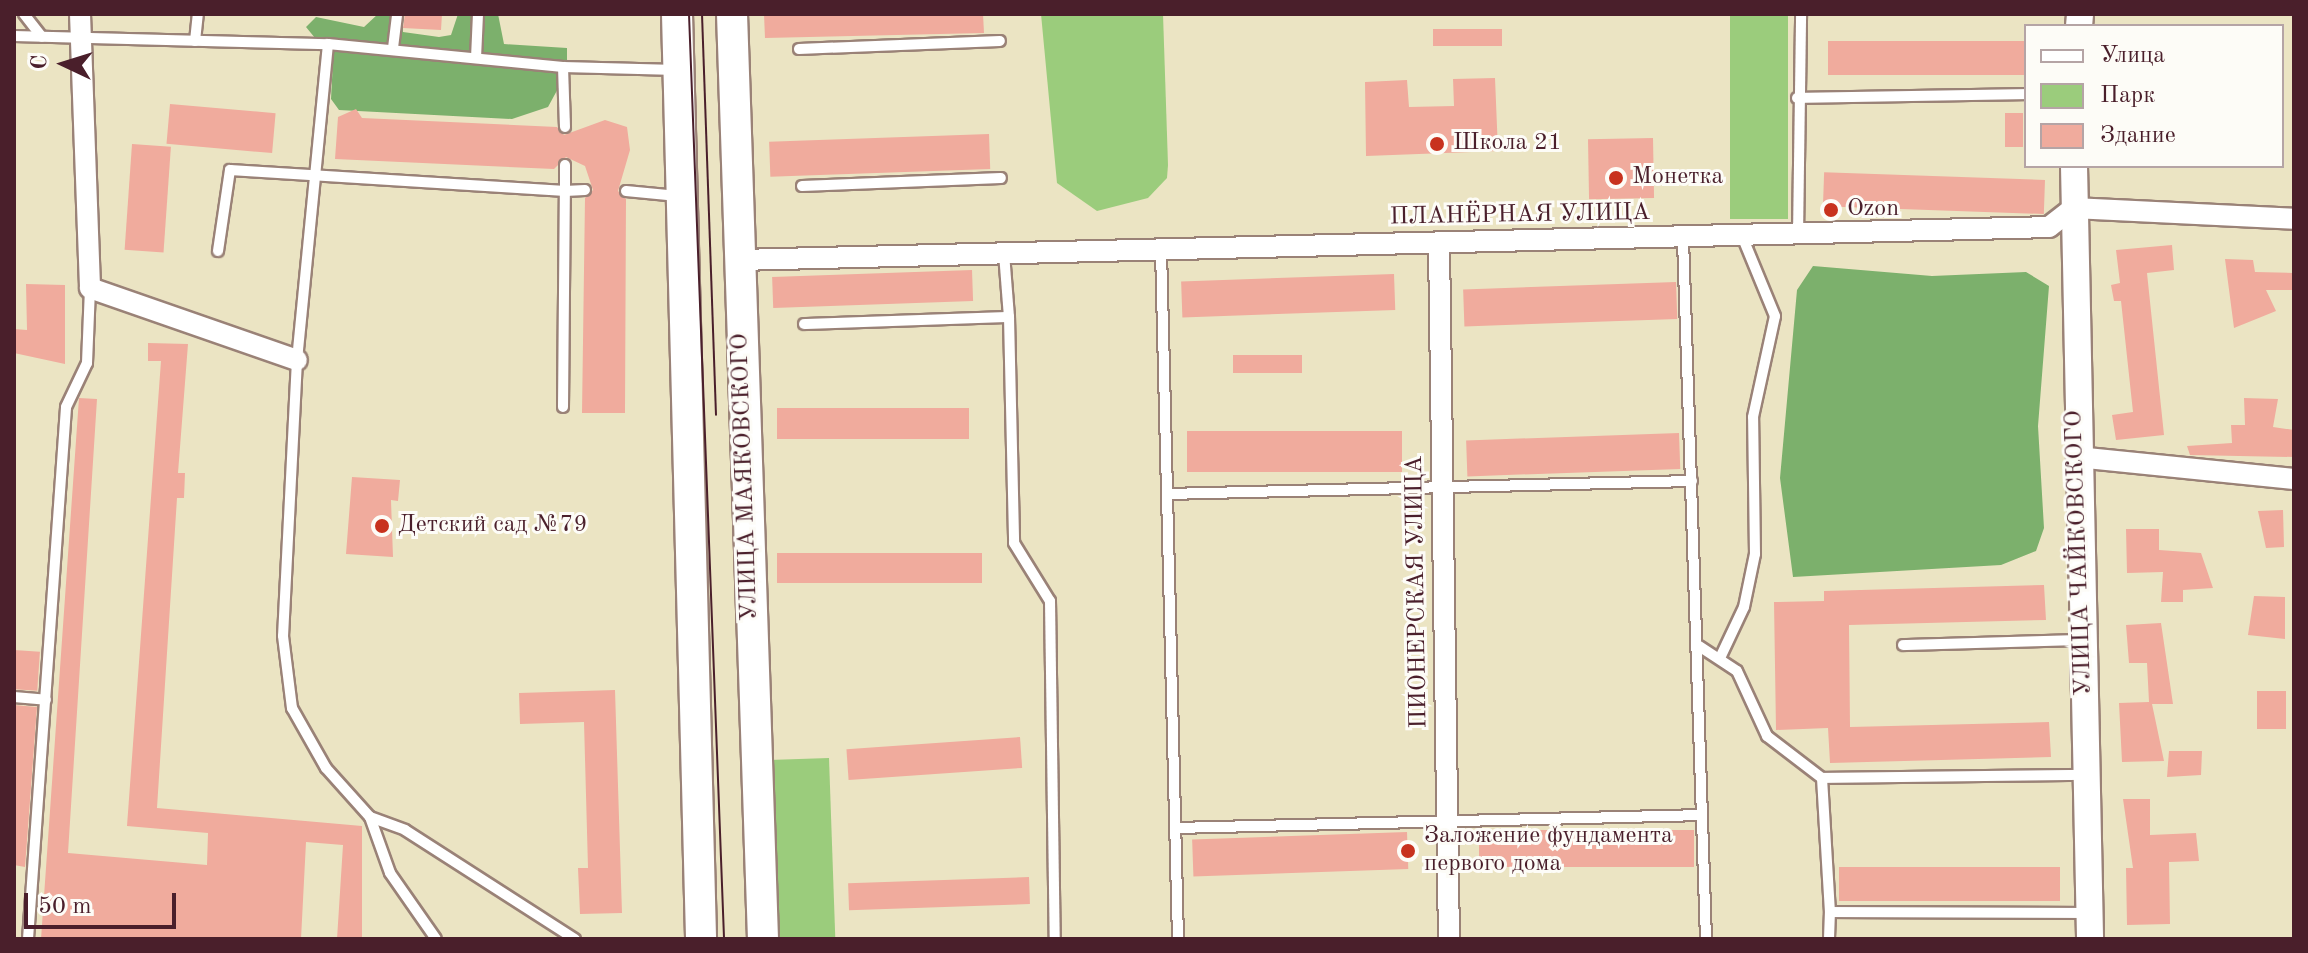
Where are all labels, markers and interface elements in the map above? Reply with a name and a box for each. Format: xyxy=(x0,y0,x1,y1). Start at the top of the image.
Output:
north arrow xyxy=(24,24,104,104)
legend xyxy=(2024,24,2284,168)
text: Улица xyxy=(2100,44,2165,68)
text: С xyxy=(29,54,52,70)
text: Парк xyxy=(2100,84,2155,108)
text: Здание xyxy=(2100,124,2176,148)
place label: Школа 21 xyxy=(1453,130,1562,158)
marker: Школа 21 xyxy=(1428,135,1446,153)
place label: Монетка xyxy=(1632,164,1723,192)
marker: Монетка xyxy=(1607,169,1625,187)
place label: Ozon xyxy=(1847,196,1899,224)
street label: ПЛАНЁРНАЯ УЛИЦА xyxy=(1389,199,1651,233)
marker: Ozon xyxy=(1822,201,1840,219)
street label: УЛИЦА МАЯКОВСКОГО xyxy=(727,333,765,621)
street label: УЛИЦА ЧАЙКОВСКОГО xyxy=(2061,410,2099,696)
street label: ПИОНЕРСКАЯ УЛИЦА xyxy=(1401,455,1435,729)
place label: Детский сад №79 xyxy=(398,512,587,540)
marker: Детский сад №79 xyxy=(373,517,391,535)
place label: Заложение фундамента первого дома xyxy=(1424,823,1673,879)
marker: Заложение фундамента первого дома xyxy=(1399,842,1417,860)
scale bar xyxy=(28,877,180,927)
text: 50 m xyxy=(38,895,92,919)

